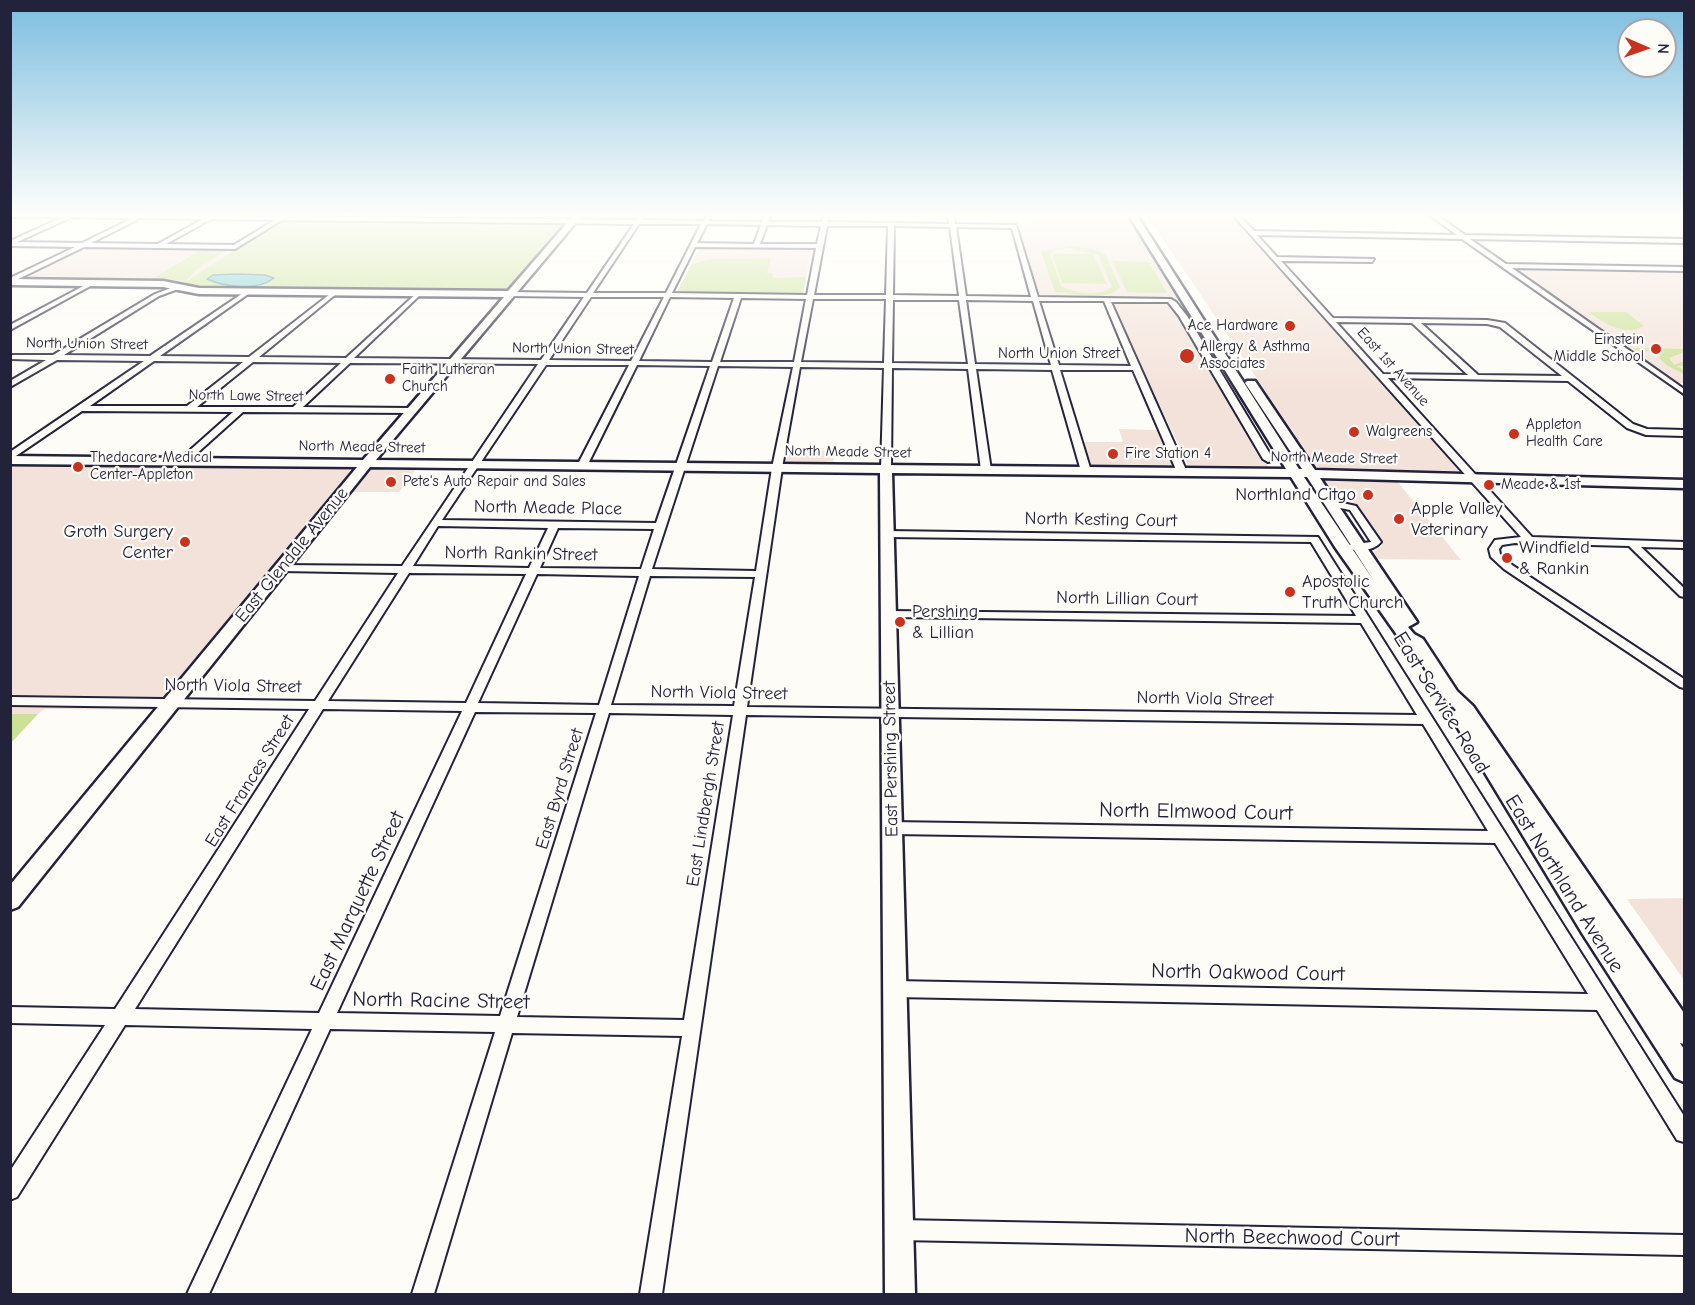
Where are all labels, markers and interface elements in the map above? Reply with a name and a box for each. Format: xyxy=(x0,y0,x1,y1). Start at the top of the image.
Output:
north arrow xyxy=(1617,18,1677,78)
text: N xyxy=(1654,43,1672,54)
place label: Ace Hardware xyxy=(1188,317,1278,335)
marker: Ace Hardware xyxy=(1283,319,1297,333)
street label: East 1st Avenue xyxy=(1353,324,1433,410)
place label: Einstein Middle School xyxy=(1554,331,1644,366)
street label: North Union Street xyxy=(26,334,148,354)
place label: Allergy & Asthma Associates xyxy=(1200,338,1310,373)
street label: North Union Street xyxy=(512,339,634,359)
marker: Einstein Middle School xyxy=(1649,342,1663,356)
street label: North Union Street xyxy=(998,345,1120,363)
marker: Allergy & Asthma Associates xyxy=(1178,347,1196,365)
place label: Faith Lutheran Church xyxy=(402,361,495,396)
marker: Faith Lutheran Church xyxy=(383,372,397,386)
street label: North Lawe Street xyxy=(188,386,304,406)
place label: Appleton Health Care xyxy=(1526,416,1603,451)
place label: Walgreens xyxy=(1366,423,1432,441)
marker: Walgreens xyxy=(1347,425,1361,439)
marker: Appleton Health Care xyxy=(1507,427,1521,441)
street label: North Meade Street xyxy=(298,437,426,457)
street label: North Meade Street xyxy=(784,442,912,462)
place label: Fire Station 4 xyxy=(1125,445,1211,463)
marker: Fire Station 4 xyxy=(1106,447,1120,461)
street label: North Meade Street xyxy=(1270,448,1398,468)
place label: Thedacare Medical Center-Appleton xyxy=(90,449,212,484)
marker: Thedacare Medical Center-Appleton xyxy=(71,460,85,474)
place label: Pete's Auto Repair and Sales xyxy=(403,473,585,491)
marker: Pete's Auto Repair and Sales xyxy=(384,475,398,489)
place label: Meade & 1st xyxy=(1501,476,1580,494)
marker: Meade & 1st xyxy=(1482,478,1496,492)
street label: East Glendale Avenue xyxy=(231,483,353,627)
place label: Northland Citgo xyxy=(1235,484,1356,506)
marker: Northland Citgo xyxy=(1361,488,1375,502)
street label: North Meade Place xyxy=(474,496,622,520)
place label: Apple Valley Veterinary xyxy=(1411,498,1502,540)
street label: North Kesting Court xyxy=(1024,508,1178,532)
marker: Apple Valley Veterinary xyxy=(1392,512,1406,526)
place label: Groth Surgery Center xyxy=(64,521,173,564)
marker: Groth Surgery Center xyxy=(178,535,192,549)
place label: Windfield & Rankin xyxy=(1519,537,1590,580)
street label: North Rankin Street xyxy=(444,542,598,566)
marker: Windfield & Rankin xyxy=(1500,551,1514,565)
place label: Apostolic Truth Church xyxy=(1302,571,1403,614)
marker: Apostolic Truth Church xyxy=(1283,585,1297,599)
street label: North Lillian Court xyxy=(1056,587,1198,611)
place label: Pershing & Lillian xyxy=(912,601,978,644)
marker: Pershing & Lillian xyxy=(893,615,907,629)
street label: East Service Road xyxy=(1387,628,1495,778)
street label: North Viola Street xyxy=(164,674,302,698)
street label: North Viola Street xyxy=(650,681,788,705)
street label: East Pershing Street xyxy=(879,681,903,837)
street label: North Viola Street xyxy=(1136,687,1274,711)
street label: East Frances Street xyxy=(201,711,299,851)
street label: East Lindbergh Street xyxy=(682,720,730,888)
street label: East Byrd Street xyxy=(531,726,589,852)
street label: East Northland Avenue xyxy=(1499,790,1629,978)
street label: North Elmwood Court xyxy=(1099,798,1293,826)
street label: East Marquette Street xyxy=(305,807,411,995)
street label: North Oakwood Court xyxy=(1151,959,1345,987)
street label: North Racine Street xyxy=(352,987,530,1015)
street label: North Beechwood Court xyxy=(1184,1224,1400,1252)

